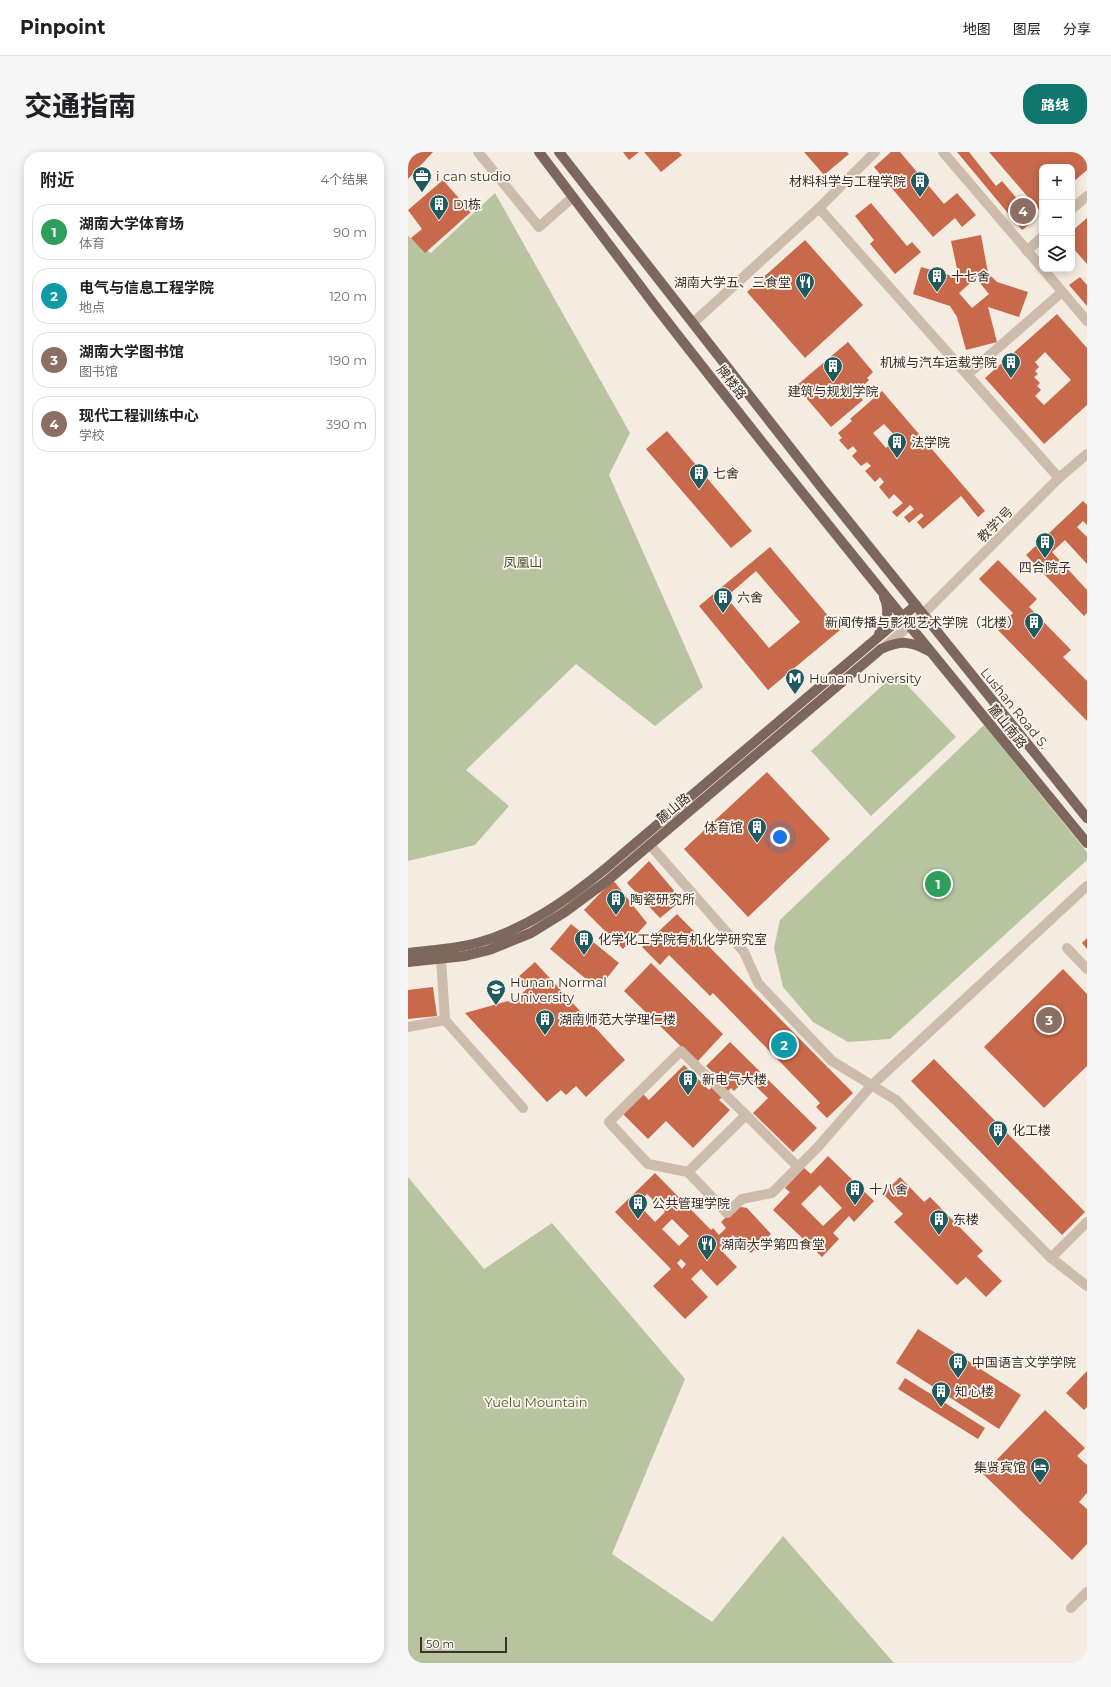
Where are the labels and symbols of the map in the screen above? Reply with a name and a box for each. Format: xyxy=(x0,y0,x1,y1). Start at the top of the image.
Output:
office icon: i can studio xyxy=(411,165,433,193)
place label: i can studio xyxy=(436,168,511,184)
building icon: 材料科学与工程学院 xyxy=(909,170,931,198)
place label: 材料科学与工程学院 xyxy=(789,173,906,189)
building icon: D1栋 xyxy=(428,193,450,221)
place label: D1栋 xyxy=(453,196,481,212)
pin: 4 xyxy=(1010,196,1036,226)
building icon: 十七舍 xyxy=(926,265,948,293)
place label: 十七舍 xyxy=(951,268,990,284)
restaurant icon: 湖南大学五、三食堂 xyxy=(794,271,816,299)
place label: 湖南大学五、三食堂 xyxy=(674,274,791,290)
building icon: 机械与汽车运载学院 xyxy=(1000,351,1022,379)
place label: 机械与汽车运载学院 xyxy=(880,354,997,370)
building icon: 建筑与规划学院 xyxy=(822,355,844,383)
street label: 牌楼路 xyxy=(714,362,750,402)
place label: 建筑与规划学院 xyxy=(787,383,879,399)
building icon: 法学院 xyxy=(886,431,908,459)
place label: 法学院 xyxy=(911,434,950,450)
building icon: 七舍 xyxy=(688,462,710,490)
place label: 七舍 xyxy=(713,465,739,481)
street label: 教学1号 xyxy=(974,503,1016,545)
building icon: 四合院子 xyxy=(1034,531,1056,559)
park label: 凤凰山 xyxy=(503,554,543,570)
place label: 四合院子 xyxy=(1019,559,1071,575)
building icon: 六舍 xyxy=(712,586,734,614)
place label: 六舍 xyxy=(737,589,763,605)
building icon: 新闻传播与影视艺术学院（北楼） xyxy=(1023,611,1045,639)
place label: 新闻传播与影视艺术学院（北楼） xyxy=(825,614,1020,630)
street label: Lushan Road S. xyxy=(977,664,1053,752)
metro station icon: Hunan University xyxy=(784,667,806,695)
place label: Hunan University xyxy=(809,670,922,686)
street label: 麓山南路 xyxy=(985,701,1031,751)
street label: 麓山路 xyxy=(653,789,693,827)
building icon: 体育馆 xyxy=(746,816,768,844)
place label: 体育馆 xyxy=(704,819,743,835)
your location xyxy=(770,827,790,847)
pin: 1 xyxy=(925,869,951,899)
building icon: 陶瓷研究所 xyxy=(605,888,627,916)
place label: 陶瓷研究所 xyxy=(630,891,695,907)
building icon: 化学化工学院有机化学研究室 xyxy=(573,928,595,956)
place label: 化学化工学院有机化学研究室 xyxy=(598,931,767,947)
place label: Hunan Normal University xyxy=(510,974,607,1005)
school or university icon: Hunan Normal University xyxy=(485,978,507,1006)
pin: 3 xyxy=(1036,1005,1062,1035)
building icon: 湖南师范大学理仁楼 xyxy=(534,1008,556,1036)
place label: 湖南师范大学理仁楼 xyxy=(559,1011,676,1027)
pin: 2 xyxy=(771,1030,797,1060)
building icon: 新电气大楼 xyxy=(677,1068,699,1096)
place label: 新电气大楼 xyxy=(702,1071,767,1087)
building icon: 化工楼 xyxy=(987,1119,1009,1147)
place label: 化工楼 xyxy=(1012,1122,1051,1138)
building icon: 十八舍 xyxy=(844,1178,866,1206)
place label: 十八舍 xyxy=(869,1181,908,1197)
building icon: 公共管理学院 xyxy=(627,1192,649,1220)
place label: 公共管理学院 xyxy=(652,1195,730,1211)
building icon: 东楼 xyxy=(928,1208,950,1236)
place label: 东楼 xyxy=(953,1211,979,1227)
restaurant icon: 湖南大学第四食堂 xyxy=(696,1233,718,1261)
place label: 湖南大学第四食堂 xyxy=(721,1236,825,1252)
building icon: 中国语言文学学院 xyxy=(947,1351,969,1379)
place label: 中国语言文学学院 xyxy=(972,1354,1076,1370)
building icon: 知心楼 xyxy=(930,1380,952,1408)
place label: 知心楼 xyxy=(955,1383,994,1399)
park label: Yuelu Mountain xyxy=(484,1394,588,1410)
hotel icon: 集贤宾馆 xyxy=(1029,1456,1051,1484)
place label: 集贤宾馆 xyxy=(974,1459,1026,1475)
scale bar xyxy=(420,1635,507,1654)

